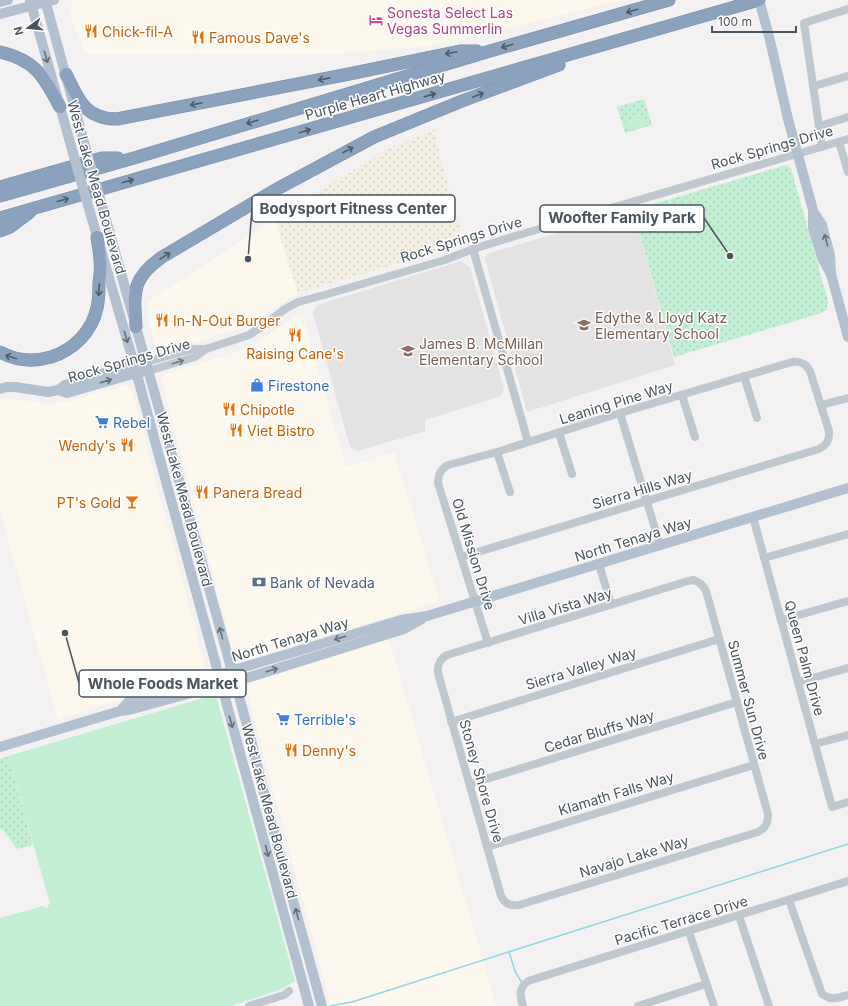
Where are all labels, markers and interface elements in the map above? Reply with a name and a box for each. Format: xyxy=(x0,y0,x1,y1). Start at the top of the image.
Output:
place label: Sonesta Select Las Vegas Summerlin xyxy=(387,4,513,37)
north arrow xyxy=(8,8,48,48)
one-way arrow xyxy=(625,8,638,15)
scale bar xyxy=(712,8,796,34)
hotel icon: Sonesta Select Las Vegas Summerlin xyxy=(368,12,384,28)
text: 100 m xyxy=(718,14,752,29)
restaurant icon: Chick-fil-A xyxy=(83,23,99,39)
place label: Chick-fil-A xyxy=(102,23,173,40)
text: N xyxy=(11,25,26,37)
restaurant icon: Famous Dave's xyxy=(190,29,206,45)
place label: Famous Dave's xyxy=(209,29,310,46)
one-way arrow xyxy=(500,43,513,51)
one-way arrow xyxy=(445,49,458,57)
one-way arrow xyxy=(43,50,50,63)
street label: Purple Heart Highway xyxy=(303,67,447,123)
one-way arrow xyxy=(318,75,331,83)
one-way arrow xyxy=(424,91,437,98)
one-way arrow xyxy=(472,91,484,99)
street label: West Lake Mead Boulevard xyxy=(64,98,130,276)
one-way arrow xyxy=(190,100,203,108)
one-way arrow xyxy=(245,119,258,126)
street label: Rock Springs Drive xyxy=(709,121,835,173)
one-way arrow xyxy=(299,126,312,134)
one-way arrow xyxy=(342,146,354,154)
one-way arrow xyxy=(121,177,134,184)
one-way arrow xyxy=(56,195,69,203)
callout: Bodysport Fitness Center xyxy=(252,195,455,222)
text: Bodysport Fitness Center xyxy=(259,199,447,218)
callout: Woofter Family Park xyxy=(540,205,704,232)
text: Woofter Family Park xyxy=(548,208,696,227)
street label: Rock Springs Drive xyxy=(398,212,524,266)
one-way arrow xyxy=(822,234,829,247)
one-way arrow xyxy=(159,251,171,259)
one-way arrow xyxy=(95,283,103,296)
place label: Edythe & Lloyd Katz Elementary School xyxy=(595,309,727,342)
restaurant icon: In-N-Out Burger xyxy=(154,312,170,328)
place label: In-N-Out Burger xyxy=(173,312,280,329)
school or university icon: Edythe & Lloyd Katz Elementary School xyxy=(576,317,592,333)
restaurant icon: Raising Cane's xyxy=(287,327,303,343)
one-way arrow xyxy=(123,330,130,343)
street label: Rock Springs Drive xyxy=(66,334,192,386)
place label: James B. McMillan Elementary School xyxy=(419,335,543,368)
school or university icon: James B. McMillan Elementary School xyxy=(400,343,416,359)
place label: Raising Cane's xyxy=(246,345,344,362)
one-way arrow xyxy=(5,352,17,360)
one-way arrow xyxy=(172,358,185,365)
one-way arrow xyxy=(99,377,112,384)
shop icon: Firestone xyxy=(249,377,265,393)
place label: Firestone xyxy=(268,377,330,394)
street label: Leaning Pine Way xyxy=(557,377,675,427)
restaurant icon: Chipotle xyxy=(221,401,237,417)
place label: Chipotle xyxy=(240,401,295,418)
street label: West Lake Mead Boulevard xyxy=(153,410,217,588)
supermarket icon: Rebel xyxy=(94,414,110,430)
place label: Rebel xyxy=(113,414,150,431)
restaurant icon: Viet Bistro xyxy=(228,422,244,438)
place label: Viet Bistro xyxy=(247,422,315,439)
place label: Wendy's xyxy=(58,437,116,454)
restaurant icon: Wendy's xyxy=(119,437,135,453)
street label: Sierra Hills Way xyxy=(590,466,694,512)
restaurant icon: Panera Bread xyxy=(194,484,210,500)
place label: Panera Bread xyxy=(213,484,302,501)
place label: PT's Gold xyxy=(57,494,121,511)
bar icon: PT's Gold xyxy=(124,494,140,510)
street label: Old Mission Drive xyxy=(449,496,499,612)
street label: North Tenaya Way xyxy=(572,513,694,565)
bank icon: Bank of Nevada xyxy=(251,574,267,590)
place label: Bank of Nevada xyxy=(270,574,375,591)
street label: Villa Vista Way xyxy=(516,584,614,628)
street label: Queen Palm Drive xyxy=(781,598,829,718)
street label: North Tenaya Way xyxy=(229,613,351,665)
one-way arrow xyxy=(217,627,224,640)
one-way arrow xyxy=(334,635,347,642)
street label: Summer Sun Drive xyxy=(725,638,773,762)
street label: Sierra Valley Way xyxy=(524,643,639,693)
one-way arrow xyxy=(265,666,278,673)
callout: Whole Foods Market xyxy=(79,670,246,697)
text: Whole Foods Market xyxy=(88,674,239,693)
street label: Cedar Bluffs Way xyxy=(542,706,656,756)
supermarket icon: Terrible's xyxy=(275,711,291,727)
place label: Terrible's xyxy=(294,711,356,728)
one-way arrow xyxy=(228,715,235,728)
street label: Stoney Shore Drive xyxy=(456,717,508,845)
street label: West Lake Mead Boulevard xyxy=(238,722,302,900)
restaurant icon: Denny's xyxy=(283,742,299,758)
place label: Denny's xyxy=(302,742,356,759)
street label: Klamath Falls Way xyxy=(556,767,676,819)
street label: Navajo Lake Way xyxy=(577,831,691,881)
one-way arrow xyxy=(263,844,271,857)
street label: Pacific Terrace Drive xyxy=(612,892,750,948)
one-way arrow xyxy=(293,908,300,921)

